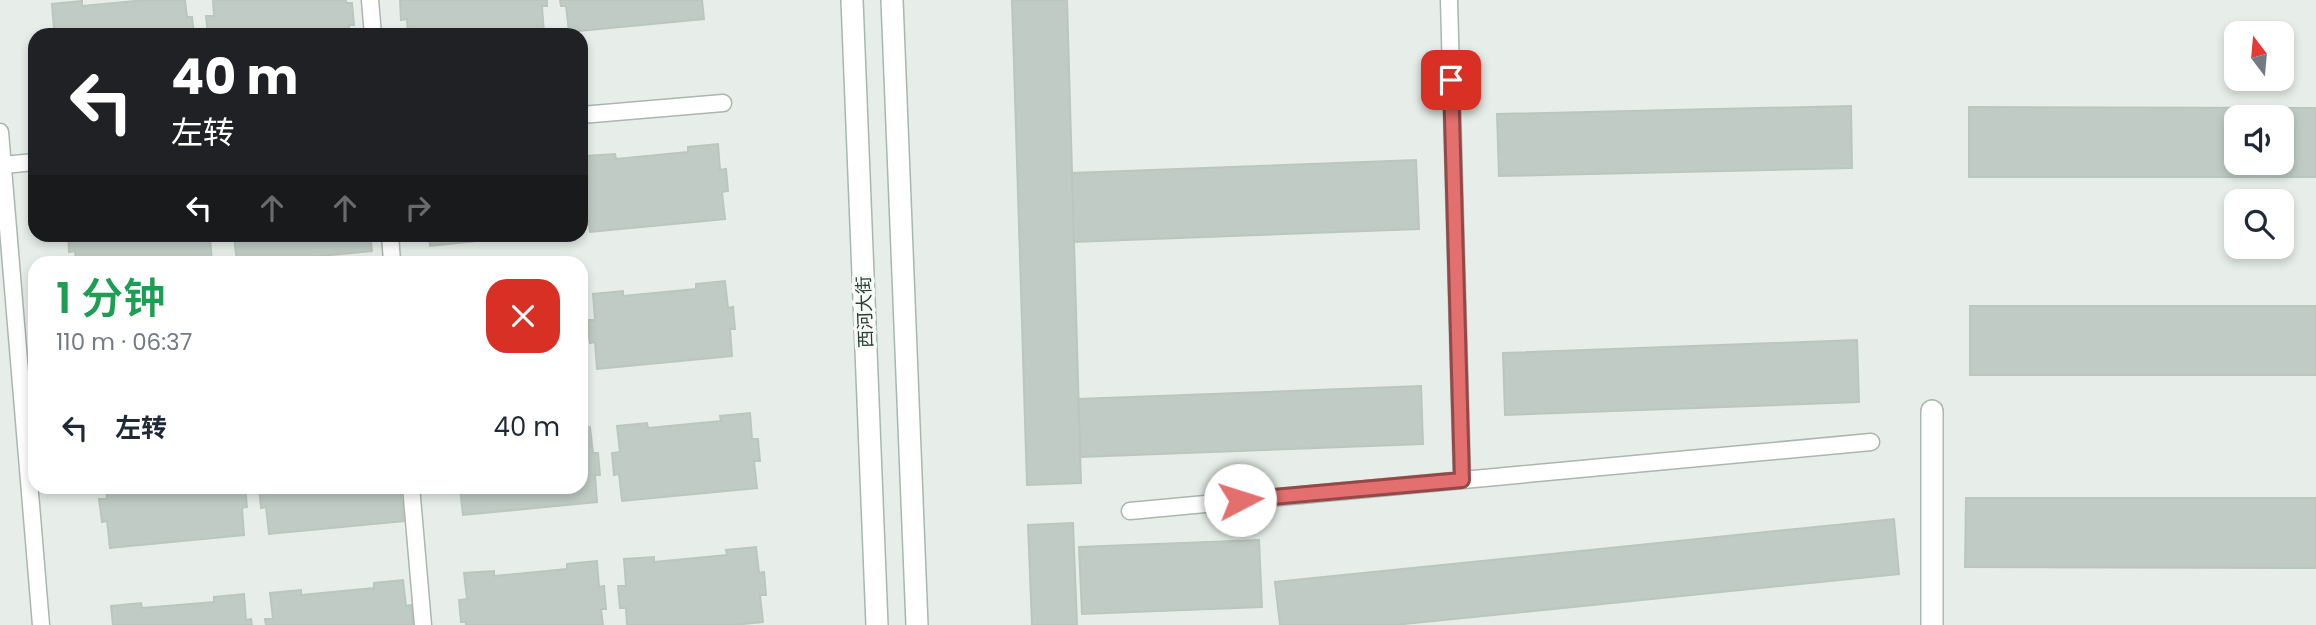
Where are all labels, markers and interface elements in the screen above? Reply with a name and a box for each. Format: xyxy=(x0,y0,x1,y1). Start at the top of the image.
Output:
north arrow xyxy=(2224,21,2294,91)
map controls xyxy=(2224,21,2294,259)
text: 40 m xyxy=(171,43,298,111)
pin xyxy=(1421,50,1481,110)
icon: left xyxy=(56,56,147,147)
icon: arrive xyxy=(1432,61,1470,99)
button: sound xyxy=(2224,105,2294,175)
text: 左转 xyxy=(171,110,235,155)
icon: left xyxy=(180,189,218,227)
icon: ahead xyxy=(253,189,291,227)
icon: ahead xyxy=(326,189,364,227)
icon: right xyxy=(399,189,437,227)
button: search xyxy=(2224,189,2294,259)
text: 1 分钟 xyxy=(56,269,165,328)
street label: 西河大街 xyxy=(851,276,878,348)
button: close xyxy=(486,279,560,353)
text: 110 m · 06:37 xyxy=(56,326,192,358)
icon: left xyxy=(56,409,94,447)
text: 40 m xyxy=(494,409,560,445)
text: 左转 xyxy=(115,410,167,446)
position arrow xyxy=(1203,463,1277,537)

